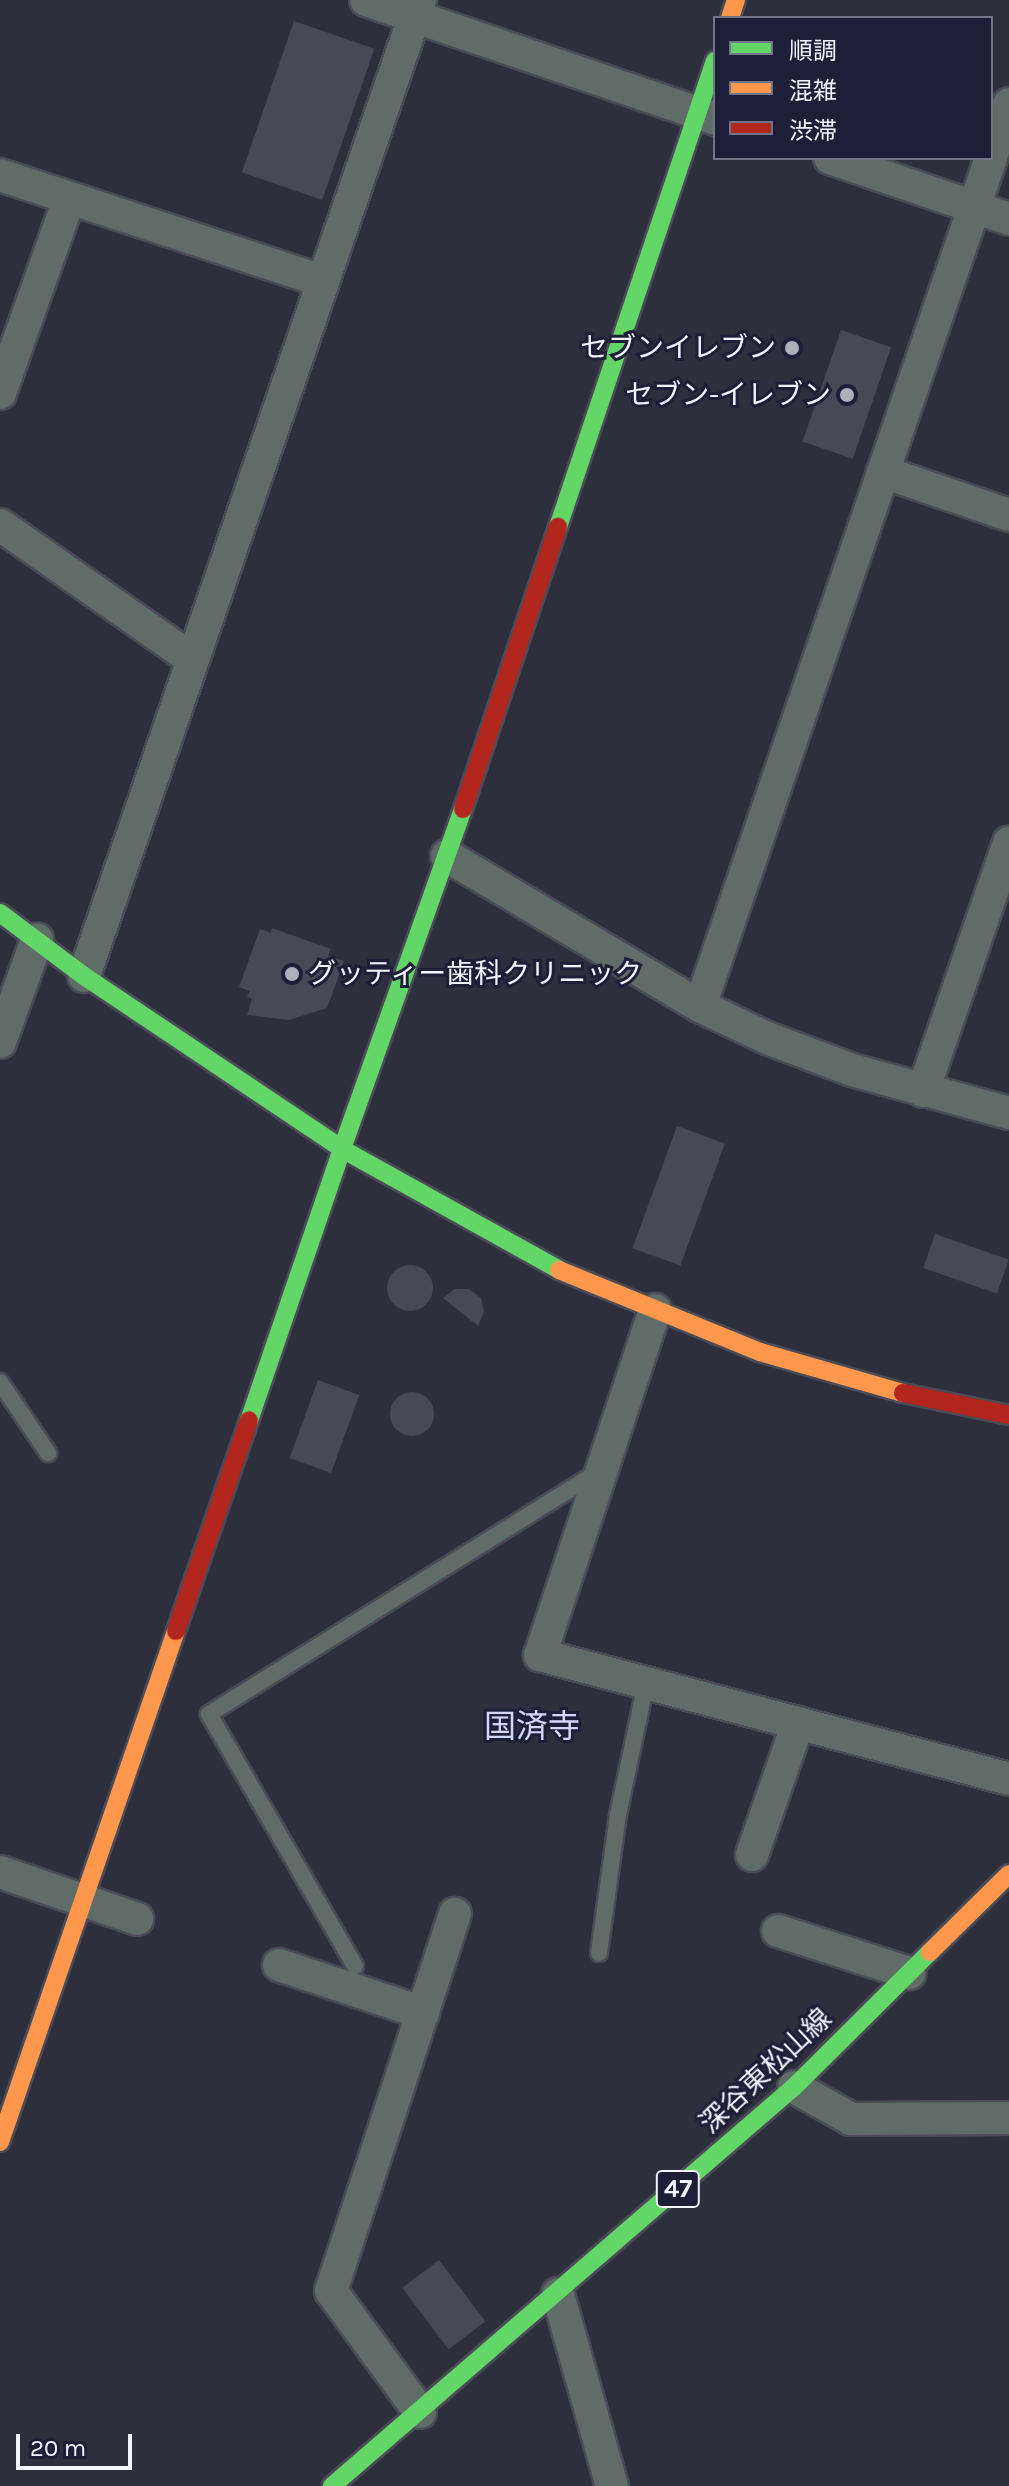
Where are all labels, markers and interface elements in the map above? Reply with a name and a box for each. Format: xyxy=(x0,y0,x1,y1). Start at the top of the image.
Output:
legend xyxy=(713,16,993,160)
text: 順調 xyxy=(789,37,837,65)
text: 混雑 xyxy=(789,77,837,105)
text: 渋滞 xyxy=(789,117,837,145)
place label: セブンイレブン xyxy=(580,331,776,365)
marker: セブンイレブン xyxy=(783,339,801,357)
place label: セブン-イレブン xyxy=(625,378,831,412)
marker: セブン-イレブン xyxy=(838,386,856,404)
place label: グッティー歯科クリニック xyxy=(308,957,644,991)
marker: グッティー歯科クリニック xyxy=(283,965,301,983)
district label: 国済寺 xyxy=(484,1708,580,1746)
street label: 深谷東松山線 xyxy=(693,2001,839,2141)
road number: 47 xyxy=(654,2167,702,2211)
scale bar xyxy=(20,2418,136,2468)
text: 20 m xyxy=(30,2434,86,2462)

